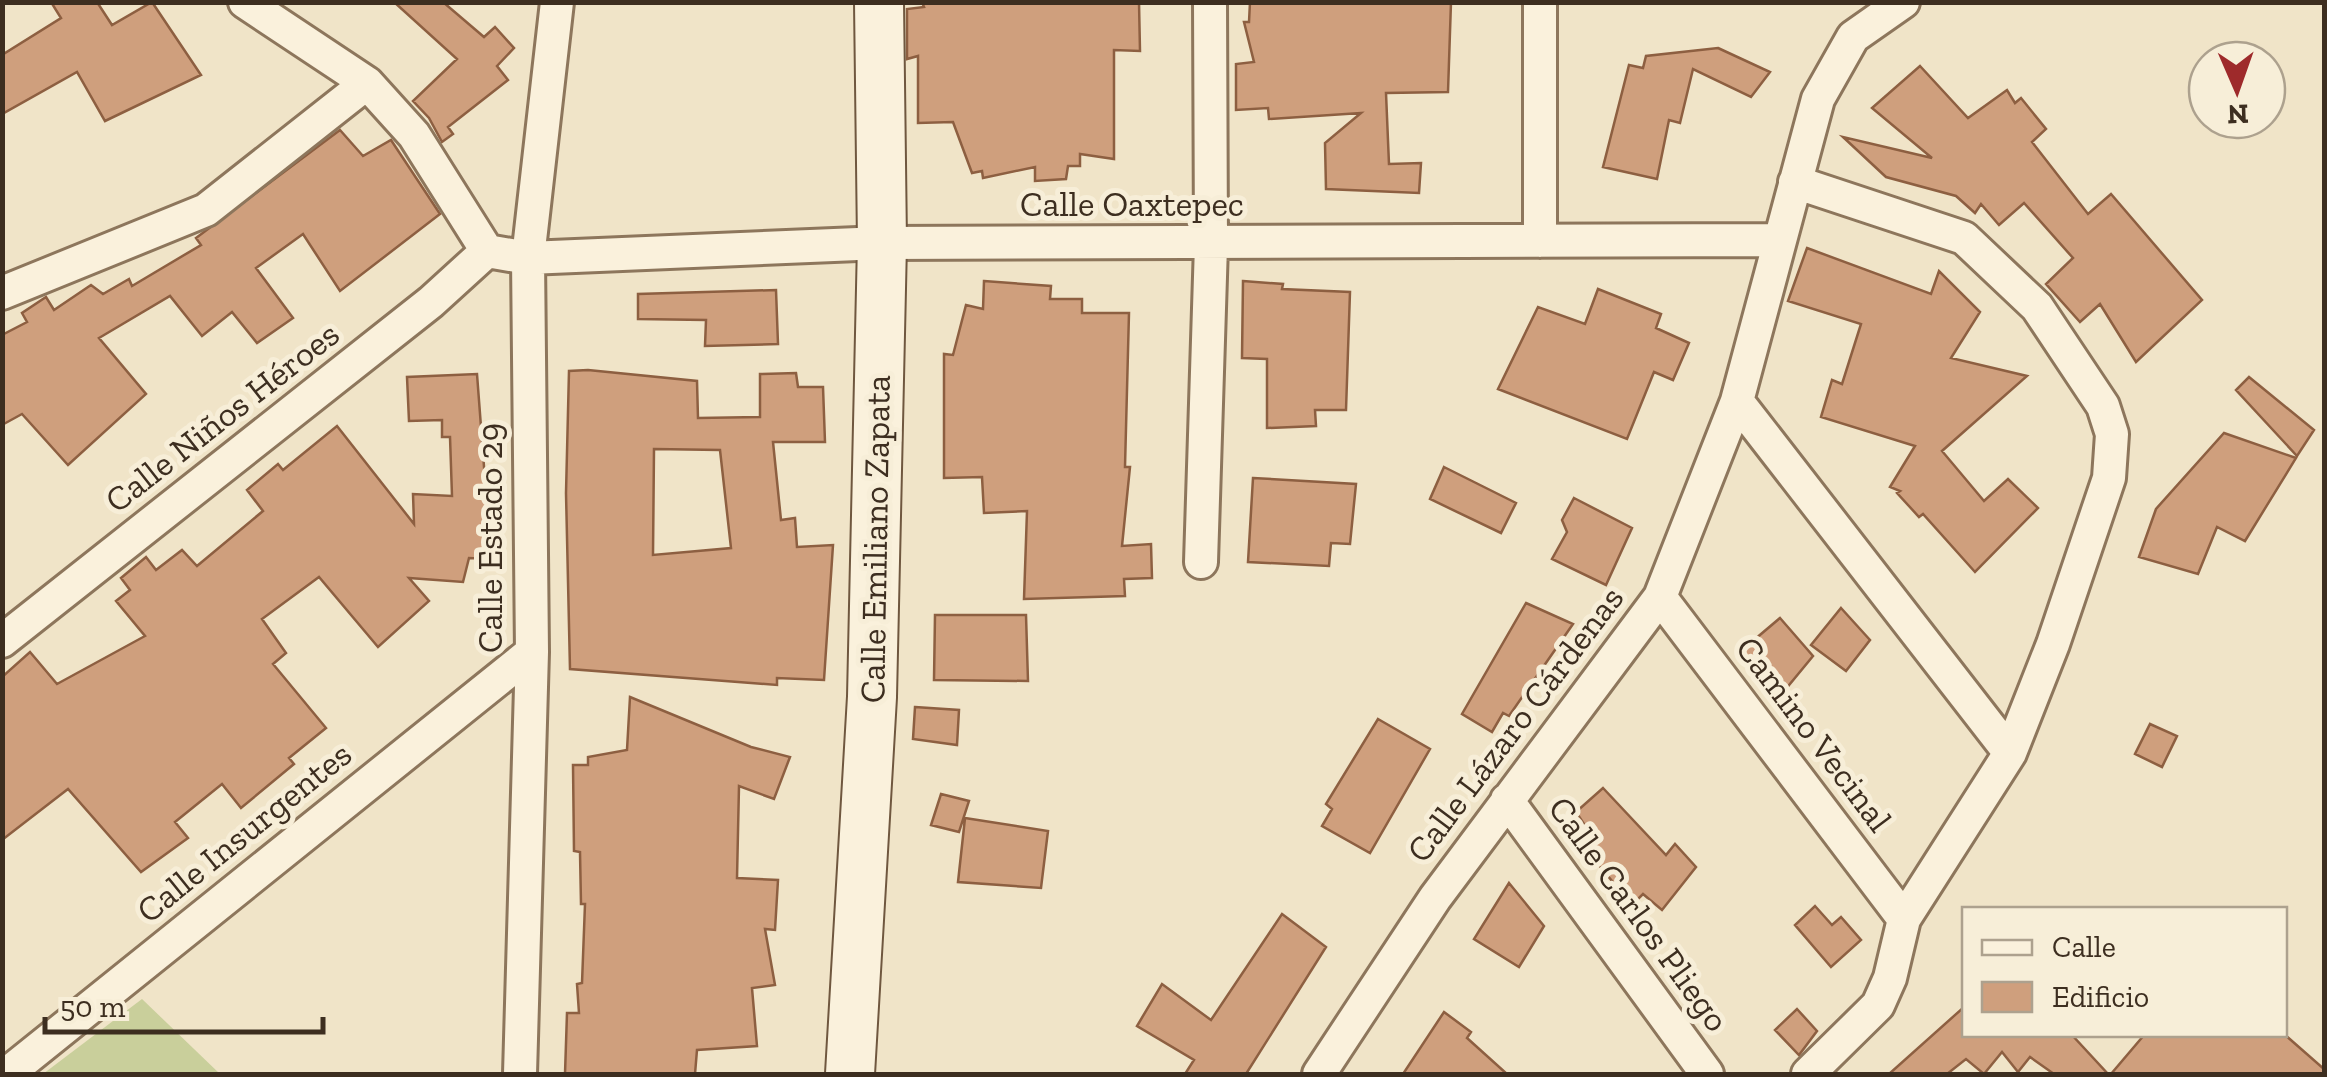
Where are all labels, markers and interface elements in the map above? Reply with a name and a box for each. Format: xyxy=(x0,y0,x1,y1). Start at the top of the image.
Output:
north arrow xyxy=(2187,40,2287,140)
text: N xyxy=(2227,98,2249,131)
street label: Calle Oaxtepec xyxy=(1020,183,1244,225)
street label: Calle Niños Héroes xyxy=(97,313,347,521)
street label: Calle Emiliano Zapata xyxy=(851,374,899,703)
street label: Calle Estado 29 xyxy=(469,423,511,653)
street label: Calle Lázaro Cárdenas xyxy=(1398,578,1632,870)
street label: Camino Vecinal xyxy=(1727,628,1901,840)
street label: Calle Insurgentes xyxy=(128,733,360,931)
street label: Calle Carlos Pliego xyxy=(1540,788,1738,1040)
legend xyxy=(1962,907,2287,1037)
text: Calle xyxy=(2052,929,2116,965)
scale bar xyxy=(45,972,322,1034)
text: Edificio xyxy=(2052,979,2149,1015)
text: 50 m xyxy=(60,989,125,1025)

